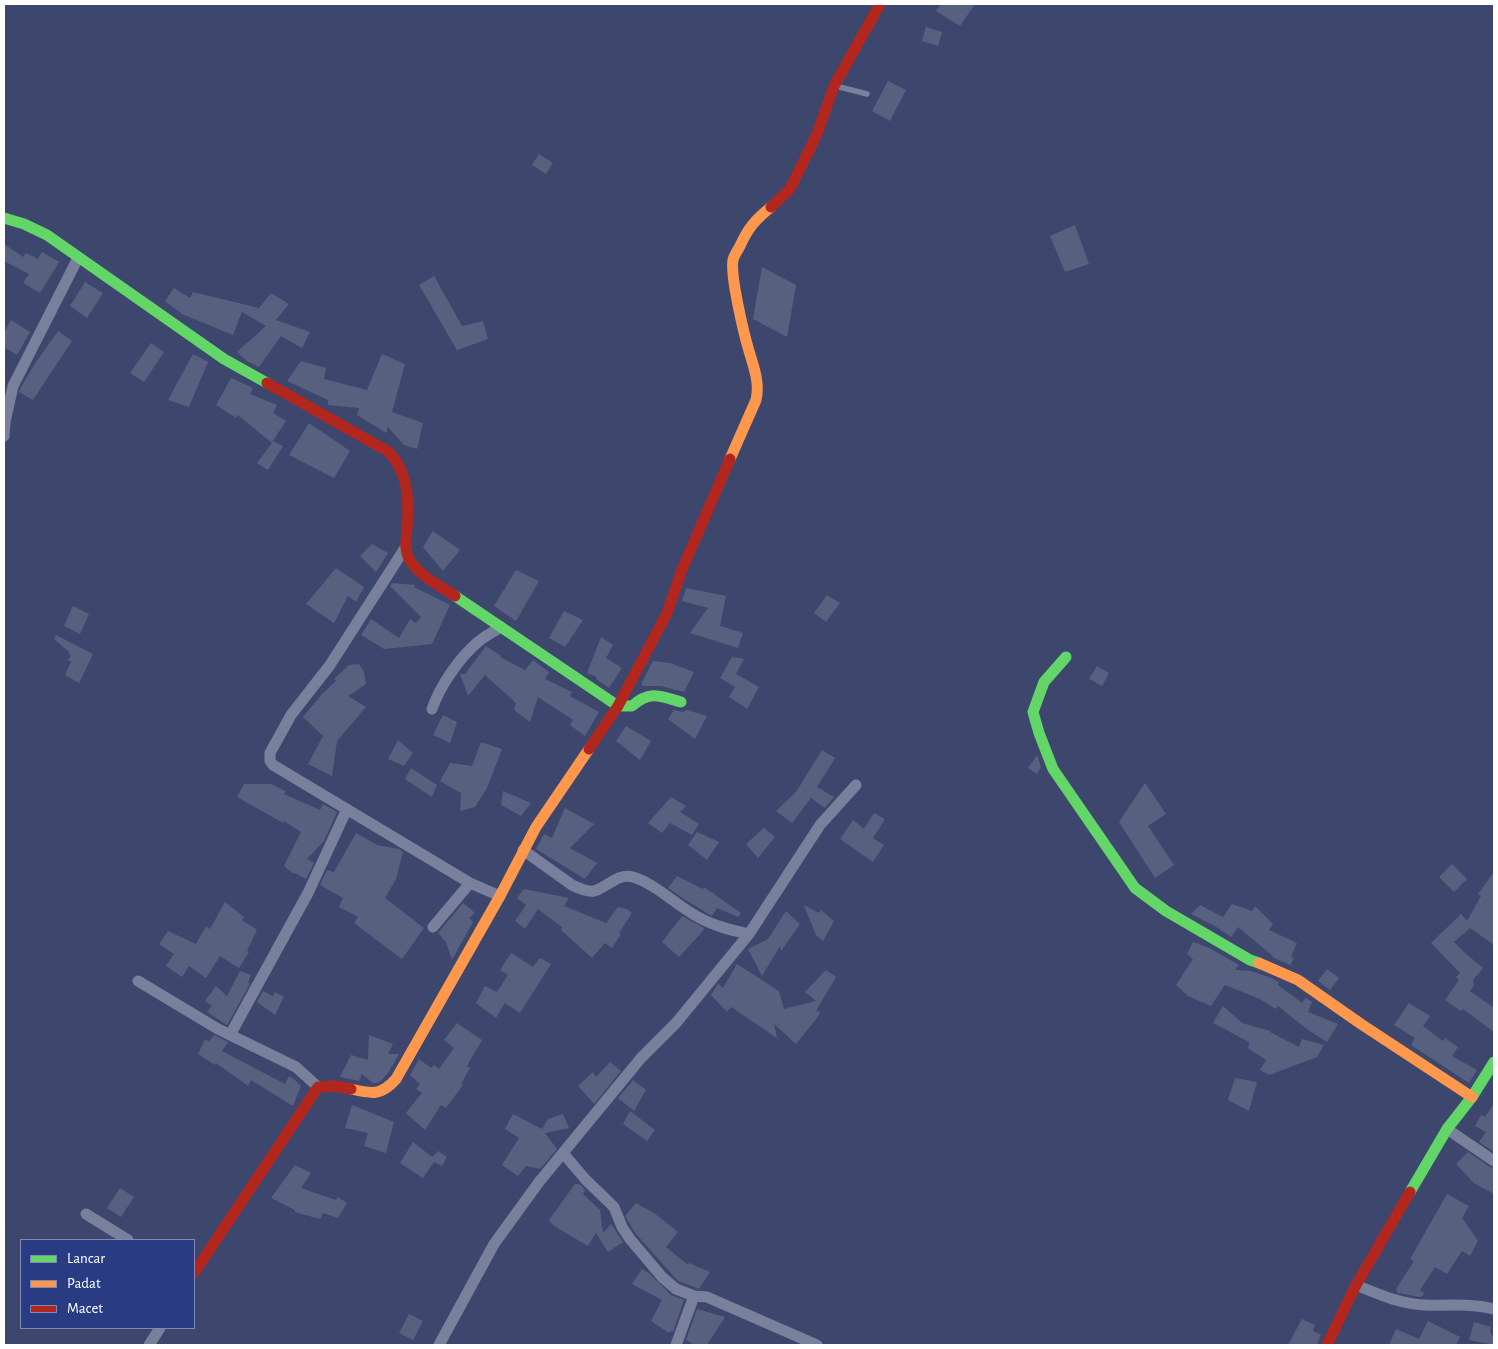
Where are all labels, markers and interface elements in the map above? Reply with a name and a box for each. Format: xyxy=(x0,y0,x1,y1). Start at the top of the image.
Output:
legend xyxy=(20,1239,195,1329)
text: Lancar xyxy=(67,1251,105,1266)
text: Padat xyxy=(67,1276,101,1291)
text: Macet xyxy=(67,1301,103,1316)

